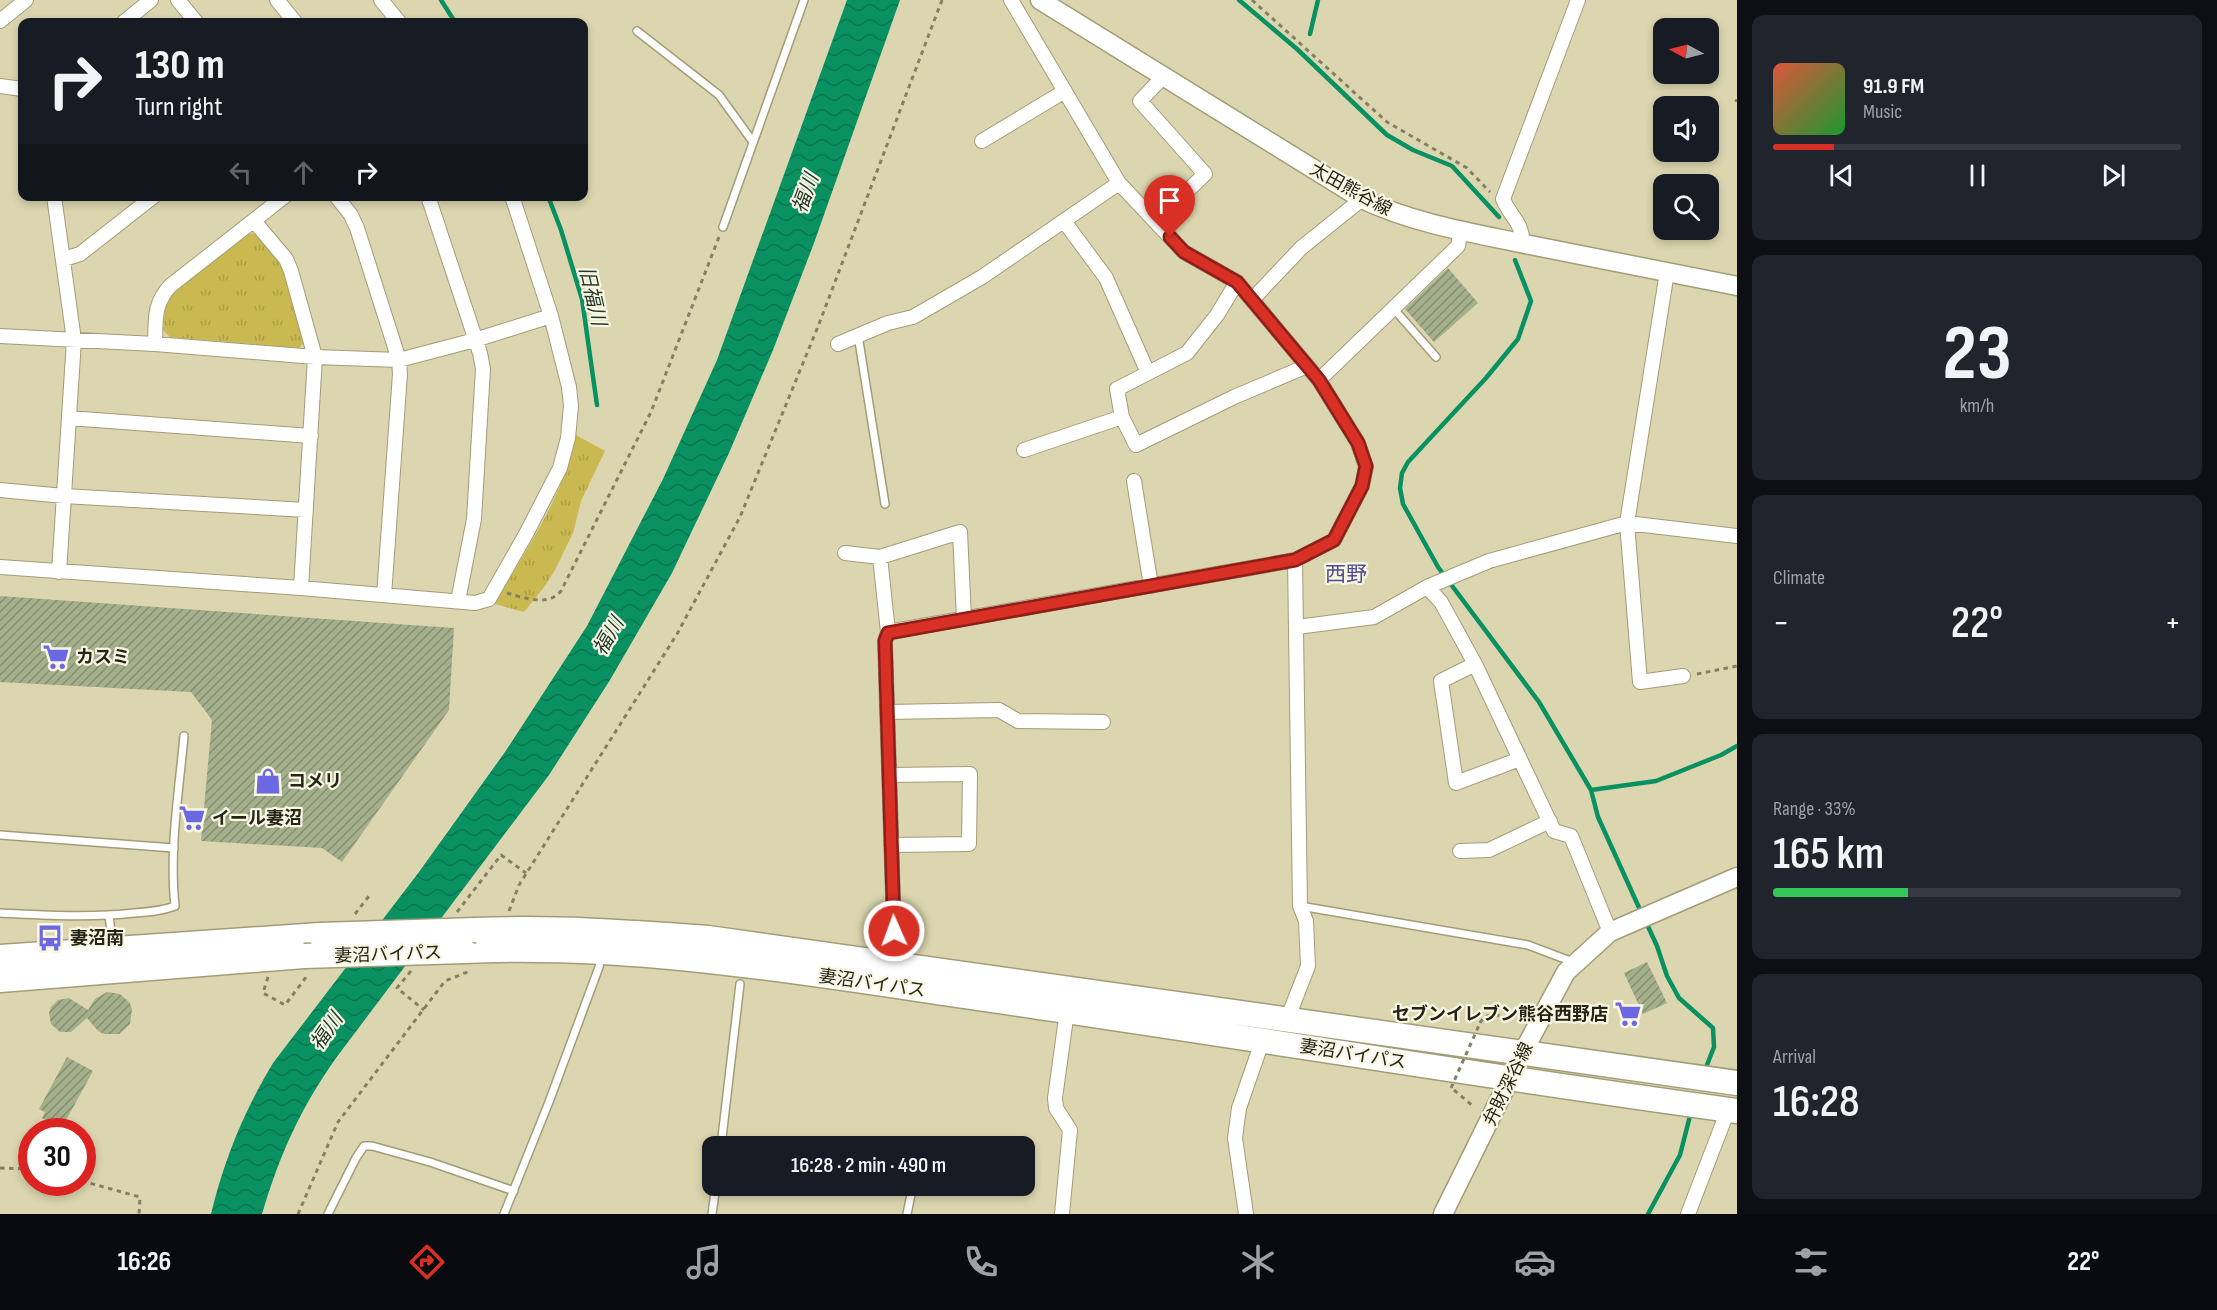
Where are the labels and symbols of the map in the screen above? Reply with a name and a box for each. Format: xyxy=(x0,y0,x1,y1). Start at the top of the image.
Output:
north arrow xyxy=(1653,18,1719,84)
street label: 太田熊谷線 xyxy=(1306,158,1395,220)
water label: 福川 xyxy=(788,169,825,216)
pin xyxy=(1144,175,1195,237)
water label: 旧福川 xyxy=(574,264,611,330)
district label: 西野 xyxy=(1325,562,1367,587)
water label: 福川 xyxy=(588,611,630,660)
supermarket icon: カスミ xyxy=(41,642,71,672)
place label: カスミ xyxy=(76,647,130,668)
shop icon: コメリ xyxy=(253,766,283,796)
place label: コメリ xyxy=(288,771,342,792)
supermarket icon: イール妻沼 xyxy=(177,803,207,833)
place label: イール妻沼 xyxy=(212,808,302,829)
position arrow xyxy=(862,899,926,963)
bus stop icon: 妻沼南 xyxy=(35,923,65,953)
place label: 妻沼南 xyxy=(70,928,124,949)
street label: 妻沼バイパス xyxy=(334,942,442,967)
street label: 妻沼バイパス xyxy=(817,966,927,1001)
supermarket icon: セブンイレブン熊谷西野店 xyxy=(1613,999,1643,1029)
place label: セブンイレブン熊谷西野店 xyxy=(1392,1004,1608,1025)
water label: 福川 xyxy=(306,1007,349,1055)
street label: 妻沼バイパス xyxy=(1298,1036,1408,1073)
street label: 弁財深谷線 xyxy=(1479,1039,1538,1129)
speed limit sign: 30 xyxy=(18,1118,96,1196)

